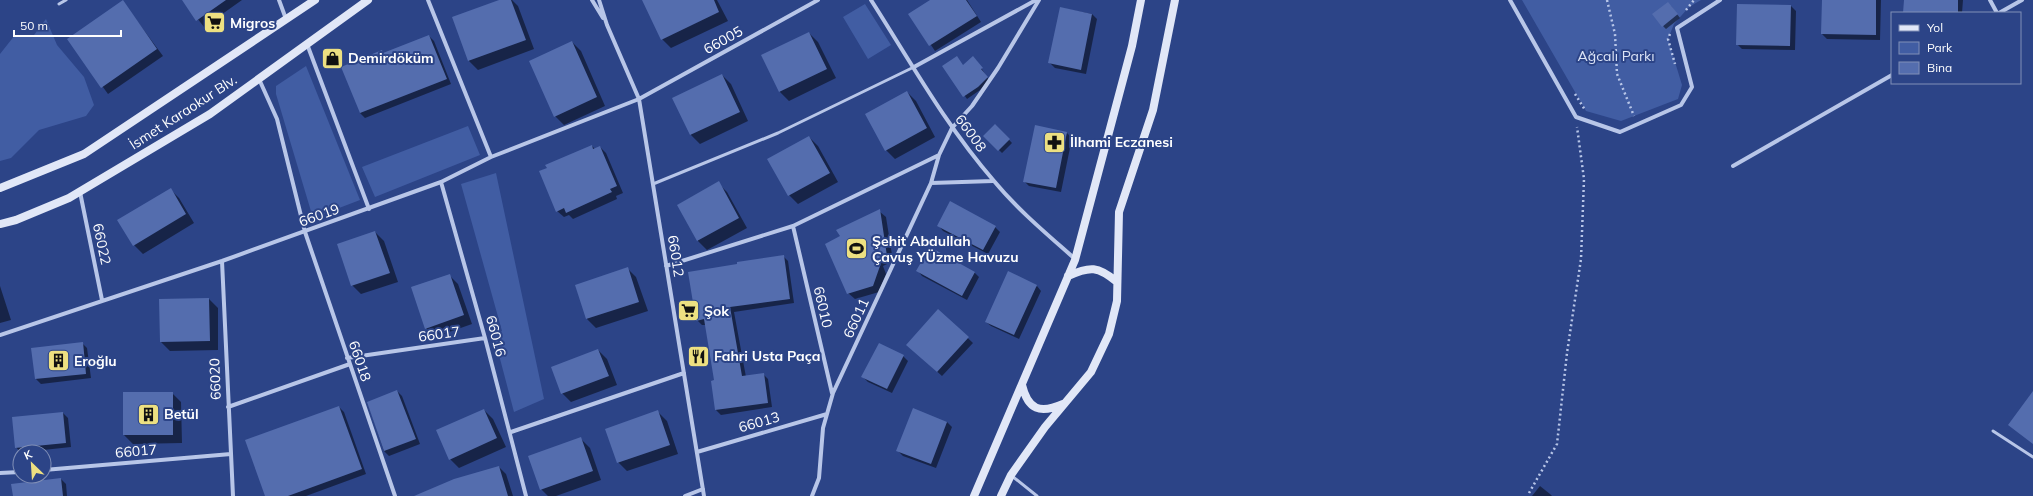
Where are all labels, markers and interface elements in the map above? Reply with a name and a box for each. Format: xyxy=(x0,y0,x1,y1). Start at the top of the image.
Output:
supermarket icon: Migros xyxy=(202,10,228,36)
scale bar xyxy=(14,12,121,38)
legend xyxy=(1891,12,2021,84)
place label: Migros xyxy=(230,14,275,32)
text: 50 m xyxy=(20,18,48,33)
text: Yol xyxy=(1926,20,1943,35)
street label: 66005 xyxy=(700,22,746,58)
text: Park xyxy=(1927,40,1953,55)
shop icon: Demirdöküm xyxy=(320,45,346,71)
park label: Ağcalı Parkı xyxy=(1577,47,1655,65)
place label: Demirdöküm xyxy=(348,49,434,67)
text: Bina xyxy=(1927,60,1952,75)
street label: İsmet Karaokur Blv. xyxy=(126,71,240,153)
street label: 66008 xyxy=(951,111,991,155)
pharmacy icon: İlhami Eczanesi xyxy=(1041,129,1067,155)
place label: İlhami Eczanesi xyxy=(1070,133,1173,151)
street label: 66019 xyxy=(296,199,342,231)
street label: 66022 xyxy=(89,222,115,266)
place label: Şehit Abdullah Çavuş YÜzme Havuzu xyxy=(872,232,1019,266)
street label: 66012 xyxy=(664,234,688,278)
sports icon: Şehit Abdullah Çavuş YÜzme Havuzu xyxy=(844,236,870,262)
street label: 66010 xyxy=(810,285,836,329)
street label: 66011 xyxy=(839,295,873,341)
supermarket icon: Şok xyxy=(675,298,701,324)
place label: Şok xyxy=(704,302,729,320)
street label: 66016 xyxy=(482,313,510,359)
street label: 66017 xyxy=(417,322,461,346)
street label: 66018 xyxy=(345,338,375,384)
restaurant icon: Fahri Usta Paça xyxy=(685,343,711,369)
place label: Fahri Usta Paça xyxy=(714,347,820,365)
building icon: Eroğlu xyxy=(46,348,72,374)
place label: Eroğlu xyxy=(74,352,117,370)
street label: 66020 xyxy=(205,358,225,400)
building icon: Betül xyxy=(135,401,161,427)
place label: Betül xyxy=(164,405,199,423)
street label: 66013 xyxy=(736,408,782,436)
street label: 66017 xyxy=(114,440,158,462)
north arrow xyxy=(12,444,52,484)
text: K xyxy=(21,447,35,463)

